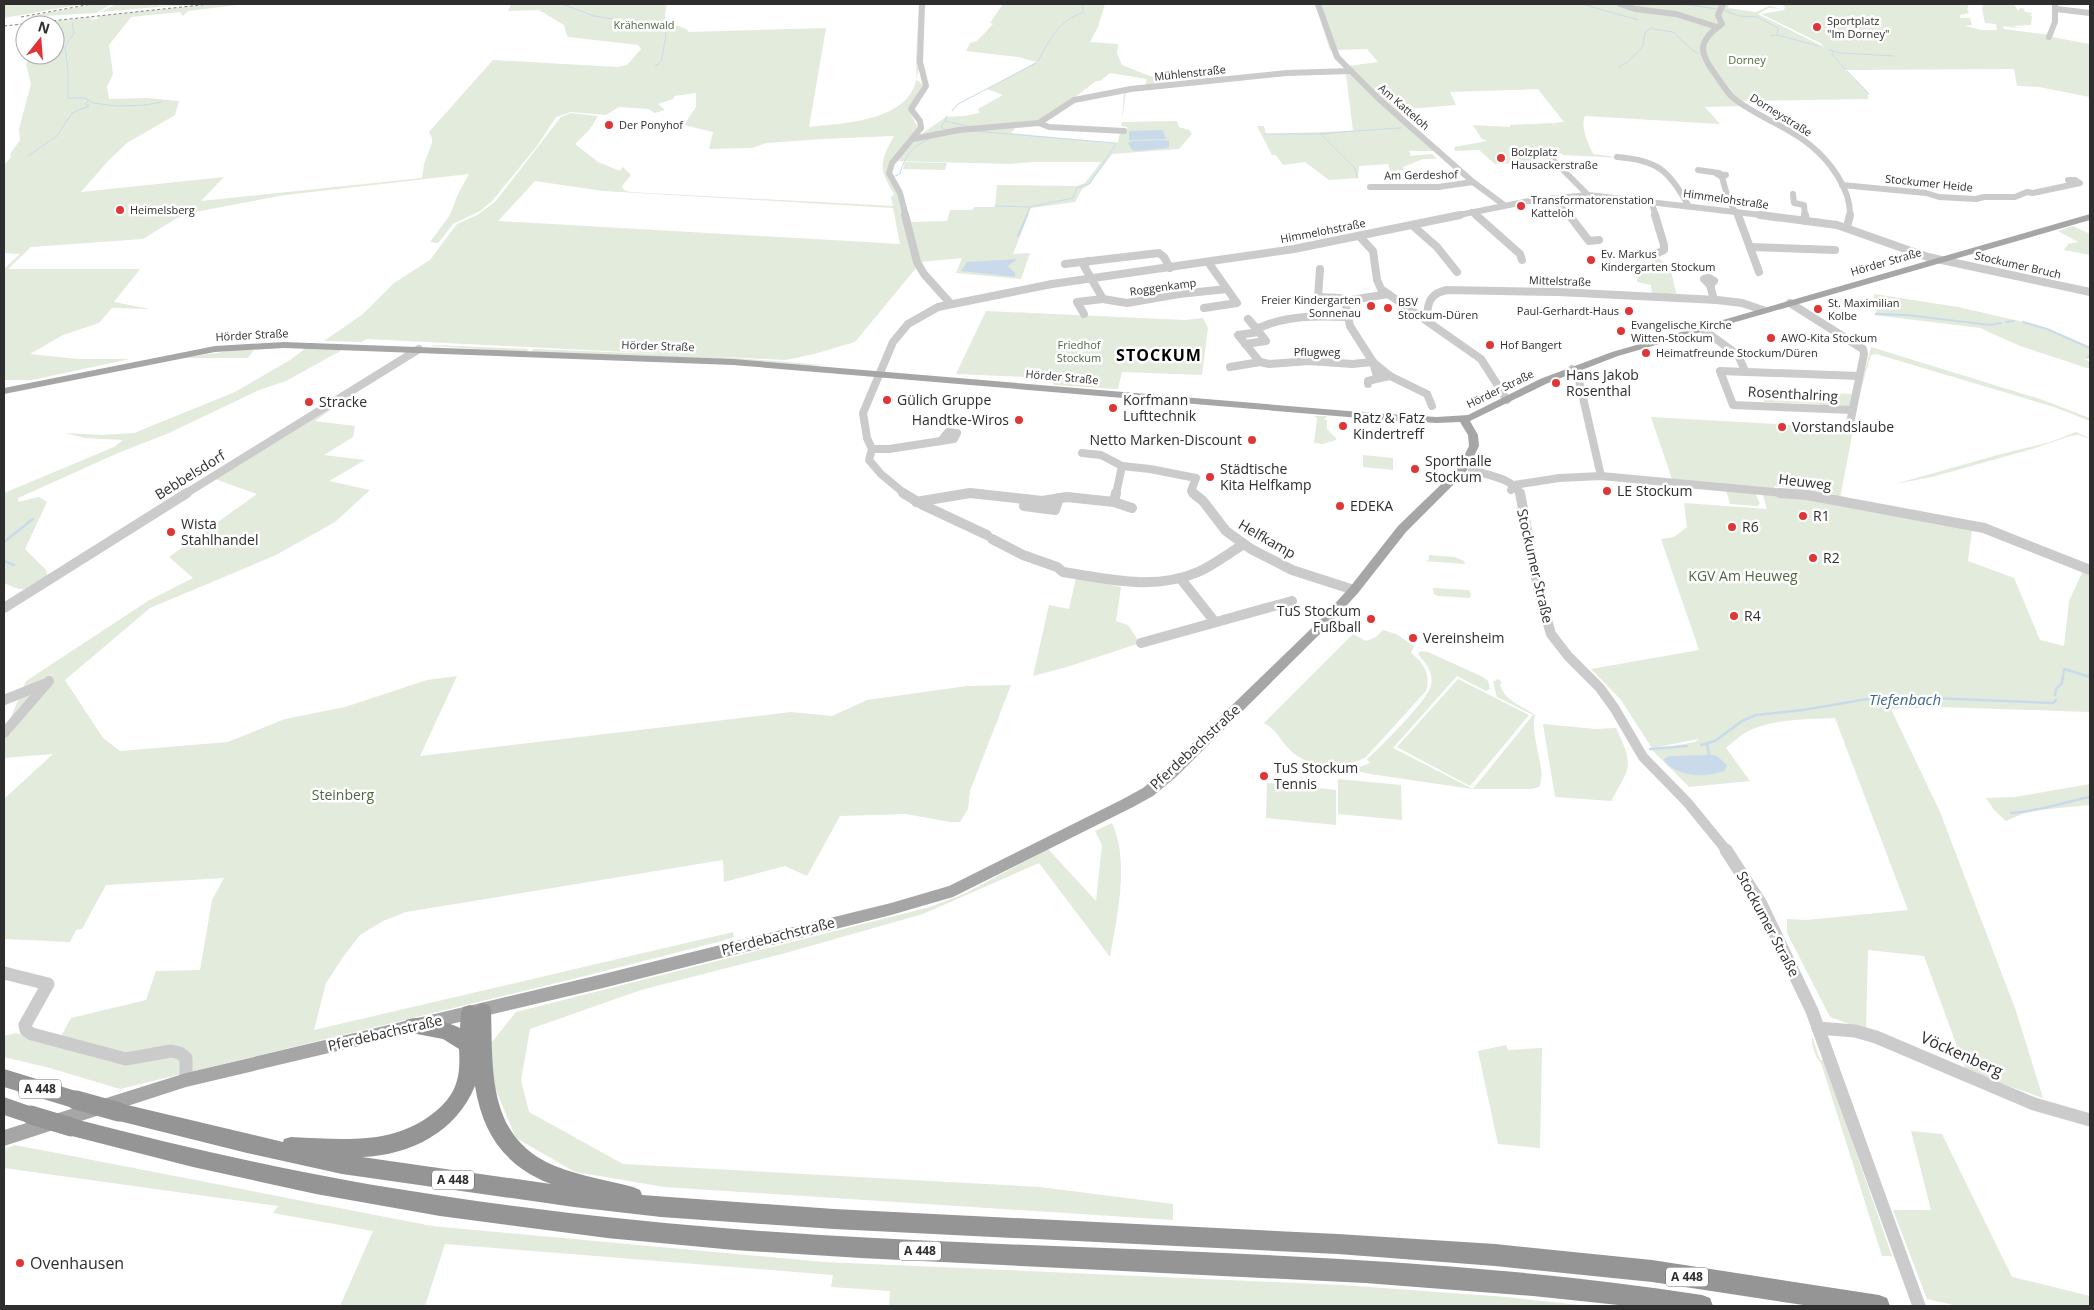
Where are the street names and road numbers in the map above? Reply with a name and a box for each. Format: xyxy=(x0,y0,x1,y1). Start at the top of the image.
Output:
street label: Mühlenstraße xyxy=(1153,61,1226,84)
street label: Am Katteloh xyxy=(1376,80,1433,133)
street label: Dorneystraße xyxy=(1747,90,1815,140)
street label: Am Gerdeshof xyxy=(1384,166,1459,183)
street label: Stockumer Heide xyxy=(1884,170,1974,195)
street label: Himmelohstraße xyxy=(1682,185,1770,212)
street label: Himmelohstraße xyxy=(1279,215,1367,246)
street label: Hörder Straße xyxy=(1849,244,1923,279)
street label: Stockumer Bruch xyxy=(1973,247,2063,282)
street label: Mittelstraße xyxy=(1529,272,1591,289)
street label: Roggenkamp xyxy=(1129,274,1197,299)
street label: Hörder Straße xyxy=(215,325,289,344)
street label: Hörder Straße xyxy=(621,337,695,354)
street label: Pflugweg xyxy=(1294,344,1340,359)
street label: Hörder Straße xyxy=(1025,366,1099,387)
street label: Hörder Straße xyxy=(1464,366,1536,411)
street label: Rosenthalring xyxy=(1747,382,1839,405)
street label: Bebbelsdorf xyxy=(151,445,230,504)
street label: Heuweg xyxy=(1778,469,1833,494)
street label: Stockumer Straße xyxy=(1513,507,1558,625)
street label: Helfkamp xyxy=(1235,515,1299,563)
street label: Pferdebachstraße xyxy=(1146,700,1244,793)
street label: Stockumer Straße xyxy=(1733,868,1804,980)
street label: Pferdebachstraße xyxy=(719,912,837,959)
street label: Pferdebachstraße xyxy=(326,1010,444,1055)
street label: Vöckenberg xyxy=(1917,1026,2007,1082)
road number: A 448 xyxy=(19,1080,61,1098)
road number: A 448 xyxy=(432,1170,474,1190)
road number: A 448 xyxy=(899,1242,941,1260)
road number: A 448 xyxy=(1666,1268,1708,1286)

